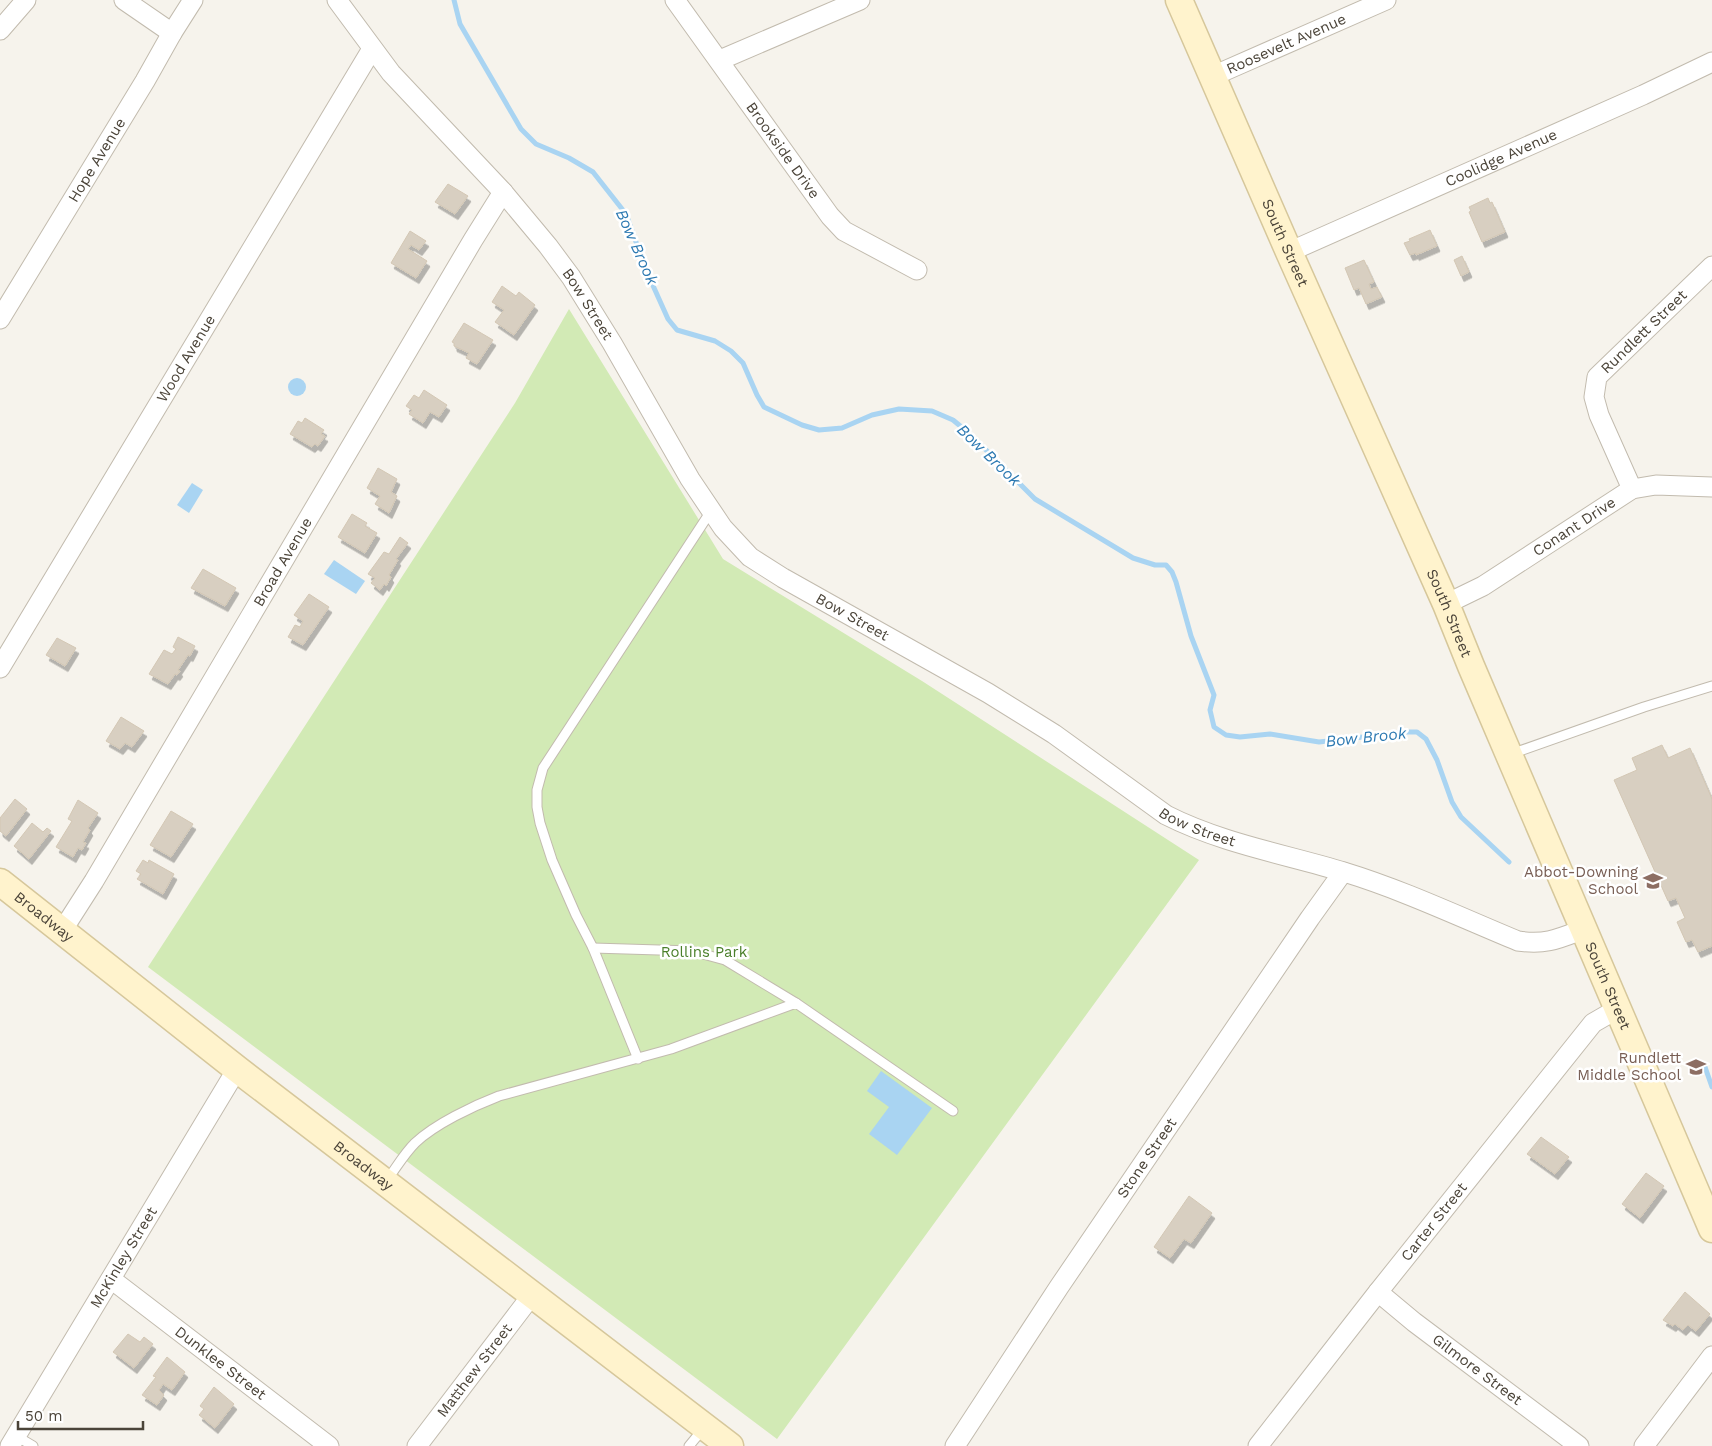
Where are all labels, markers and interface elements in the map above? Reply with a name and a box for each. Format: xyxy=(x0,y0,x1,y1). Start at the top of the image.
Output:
street label: Roosevelt Avenue xyxy=(1224,10,1349,78)
street label: Brookside Drive xyxy=(742,99,824,202)
street label: Hope Avenue xyxy=(64,115,129,206)
street label: Coolidge Avenue xyxy=(1442,125,1560,191)
street label: South Street xyxy=(1258,196,1313,290)
water label: Bow Brook xyxy=(612,206,663,289)
street label: Bow Street xyxy=(559,265,617,344)
street label: Rundlett Street xyxy=(1597,286,1691,377)
street label: Wood Avenue xyxy=(153,312,219,406)
water label: Bow Brook xyxy=(953,420,1026,491)
street label: Conant Drive xyxy=(1529,493,1619,560)
street label: Broad Avenue xyxy=(249,514,316,610)
street label: South Street xyxy=(1423,566,1476,660)
street label: Bow Street xyxy=(813,589,893,645)
water label: Bow Brook xyxy=(1325,723,1409,751)
street label: Bow Street xyxy=(1155,804,1238,851)
place label: Abbot-Downing School xyxy=(1524,863,1638,898)
school or university icon: Abbot-Downing School xyxy=(1642,870,1664,892)
street label: Broadway xyxy=(11,888,78,946)
street label: South Street xyxy=(1581,939,1635,1033)
park label: Rollins Park xyxy=(661,943,748,961)
place label: Rundlett Middle School xyxy=(1577,1049,1682,1084)
school or university icon: Rundlett Middle School xyxy=(1685,1056,1707,1078)
street label: Stone Street xyxy=(1113,1114,1181,1202)
street label: Broadway xyxy=(330,1137,397,1194)
street label: Carter Street xyxy=(1397,1178,1471,1265)
street label: McKinley Street xyxy=(86,1203,161,1311)
street label: Matthew Street xyxy=(433,1320,516,1421)
street label: Dunklee Street xyxy=(171,1322,270,1404)
street label: Gilmore Street xyxy=(1429,1330,1526,1410)
scale bar xyxy=(18,1398,142,1430)
text: 50 m xyxy=(25,1407,62,1425)

